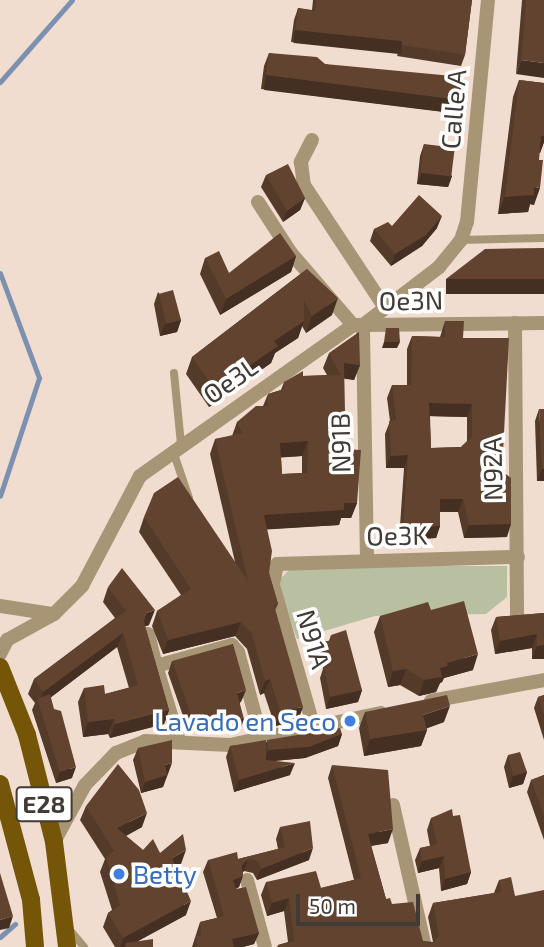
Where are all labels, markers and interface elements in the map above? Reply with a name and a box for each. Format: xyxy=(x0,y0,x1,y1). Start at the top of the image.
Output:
street label: Calle A xyxy=(434,68,472,150)
street label: Oe3N xyxy=(379,284,443,316)
street label: Oe3L xyxy=(197,350,263,410)
street label: N91B xyxy=(324,413,356,473)
street label: N92A xyxy=(476,437,508,501)
street label: Oe3K xyxy=(366,519,428,551)
street label: N91A xyxy=(291,606,337,672)
place label: Lavado en Seco xyxy=(154,705,336,737)
marker: Lavado en Seco xyxy=(342,713,358,729)
road number: E28 xyxy=(14,784,74,824)
place label: Betty xyxy=(133,858,197,890)
marker: Betty xyxy=(111,866,127,882)
scale bar xyxy=(299,880,423,924)
text: 50 m xyxy=(309,893,356,918)

